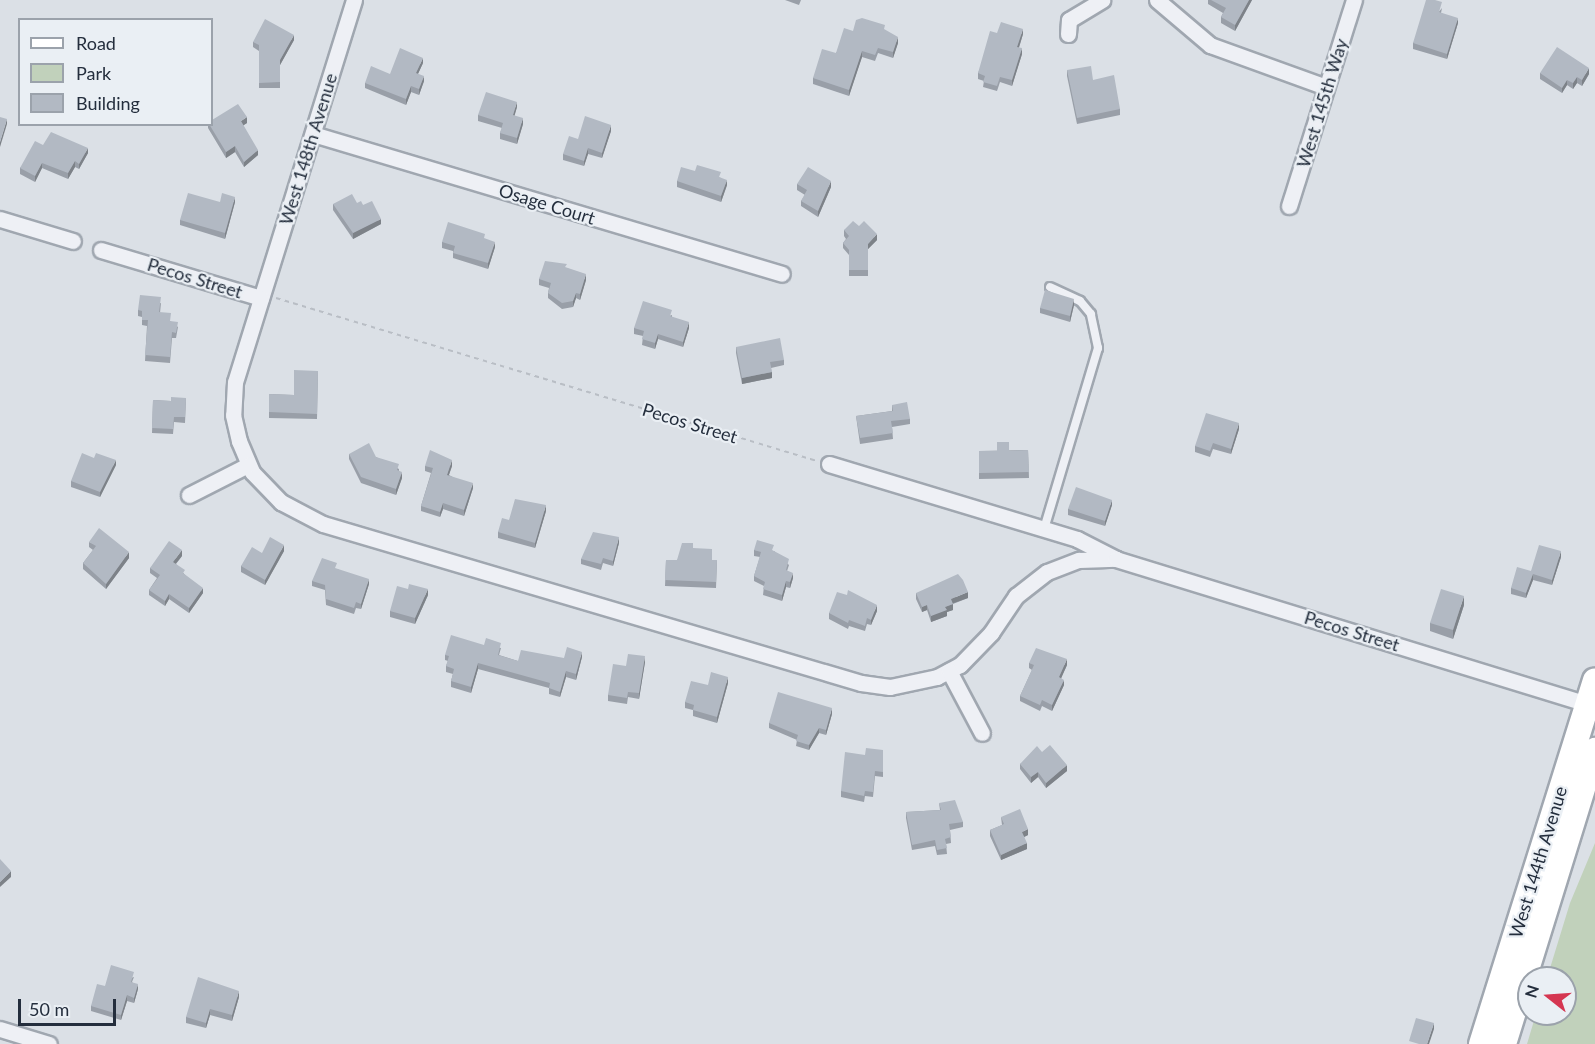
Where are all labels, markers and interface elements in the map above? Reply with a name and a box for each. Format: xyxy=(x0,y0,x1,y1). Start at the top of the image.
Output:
legend xyxy=(18,18,213,126)
text: Road xyxy=(76,32,116,54)
street label: West 145th Way xyxy=(1292,36,1352,170)
text: Park xyxy=(76,62,111,84)
street label: West 148th Avenue xyxy=(275,70,341,228)
text: Building xyxy=(76,92,140,114)
street label: Osage Court xyxy=(496,179,598,229)
street label: Pecos Street xyxy=(145,253,245,303)
street label: Pecos Street xyxy=(640,398,740,448)
street label: Pecos Street xyxy=(1302,606,1402,656)
street label: West 144th Avenue xyxy=(1505,783,1571,941)
north arrow xyxy=(1517,966,1577,1026)
text: N xyxy=(1520,983,1542,1000)
scale bar xyxy=(21,987,118,1025)
text: 50 m xyxy=(29,998,69,1020)

